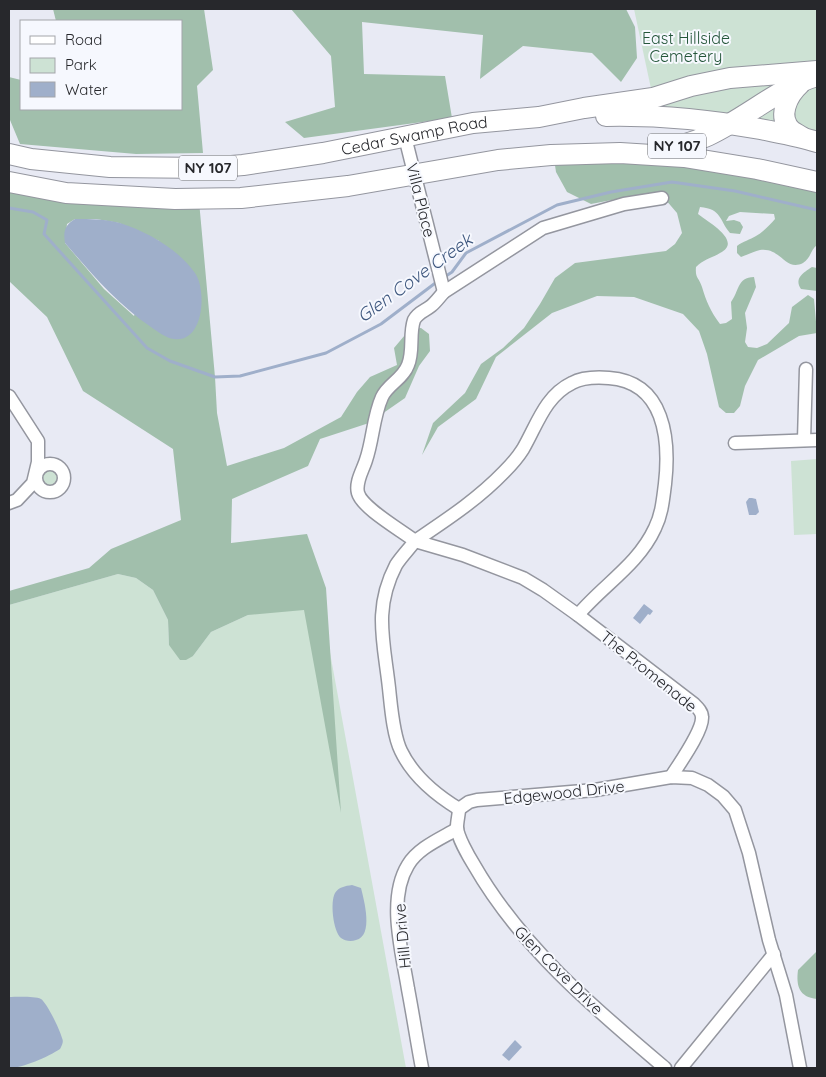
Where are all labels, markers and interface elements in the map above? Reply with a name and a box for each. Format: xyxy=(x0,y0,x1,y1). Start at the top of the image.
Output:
legend xyxy=(20,20,182,110)
park label: East Hillside Cemetery xyxy=(642,28,730,66)
text: Road xyxy=(65,30,102,49)
text: Park xyxy=(65,55,97,74)
text: Water xyxy=(65,80,108,99)
street label: Cedar Swamp Road xyxy=(339,112,488,159)
road number: NY 107 xyxy=(648,134,706,158)
road number: NY 107 xyxy=(179,156,237,180)
street label: Villa Place xyxy=(402,161,440,239)
water label: Glen Cove Creek xyxy=(352,227,478,327)
street label: The Promenade xyxy=(597,626,701,716)
street label: Edgewood Drive xyxy=(503,776,625,808)
street label: Hill Drive xyxy=(389,903,415,969)
street label: Glen Cove Drive xyxy=(510,921,608,1019)

